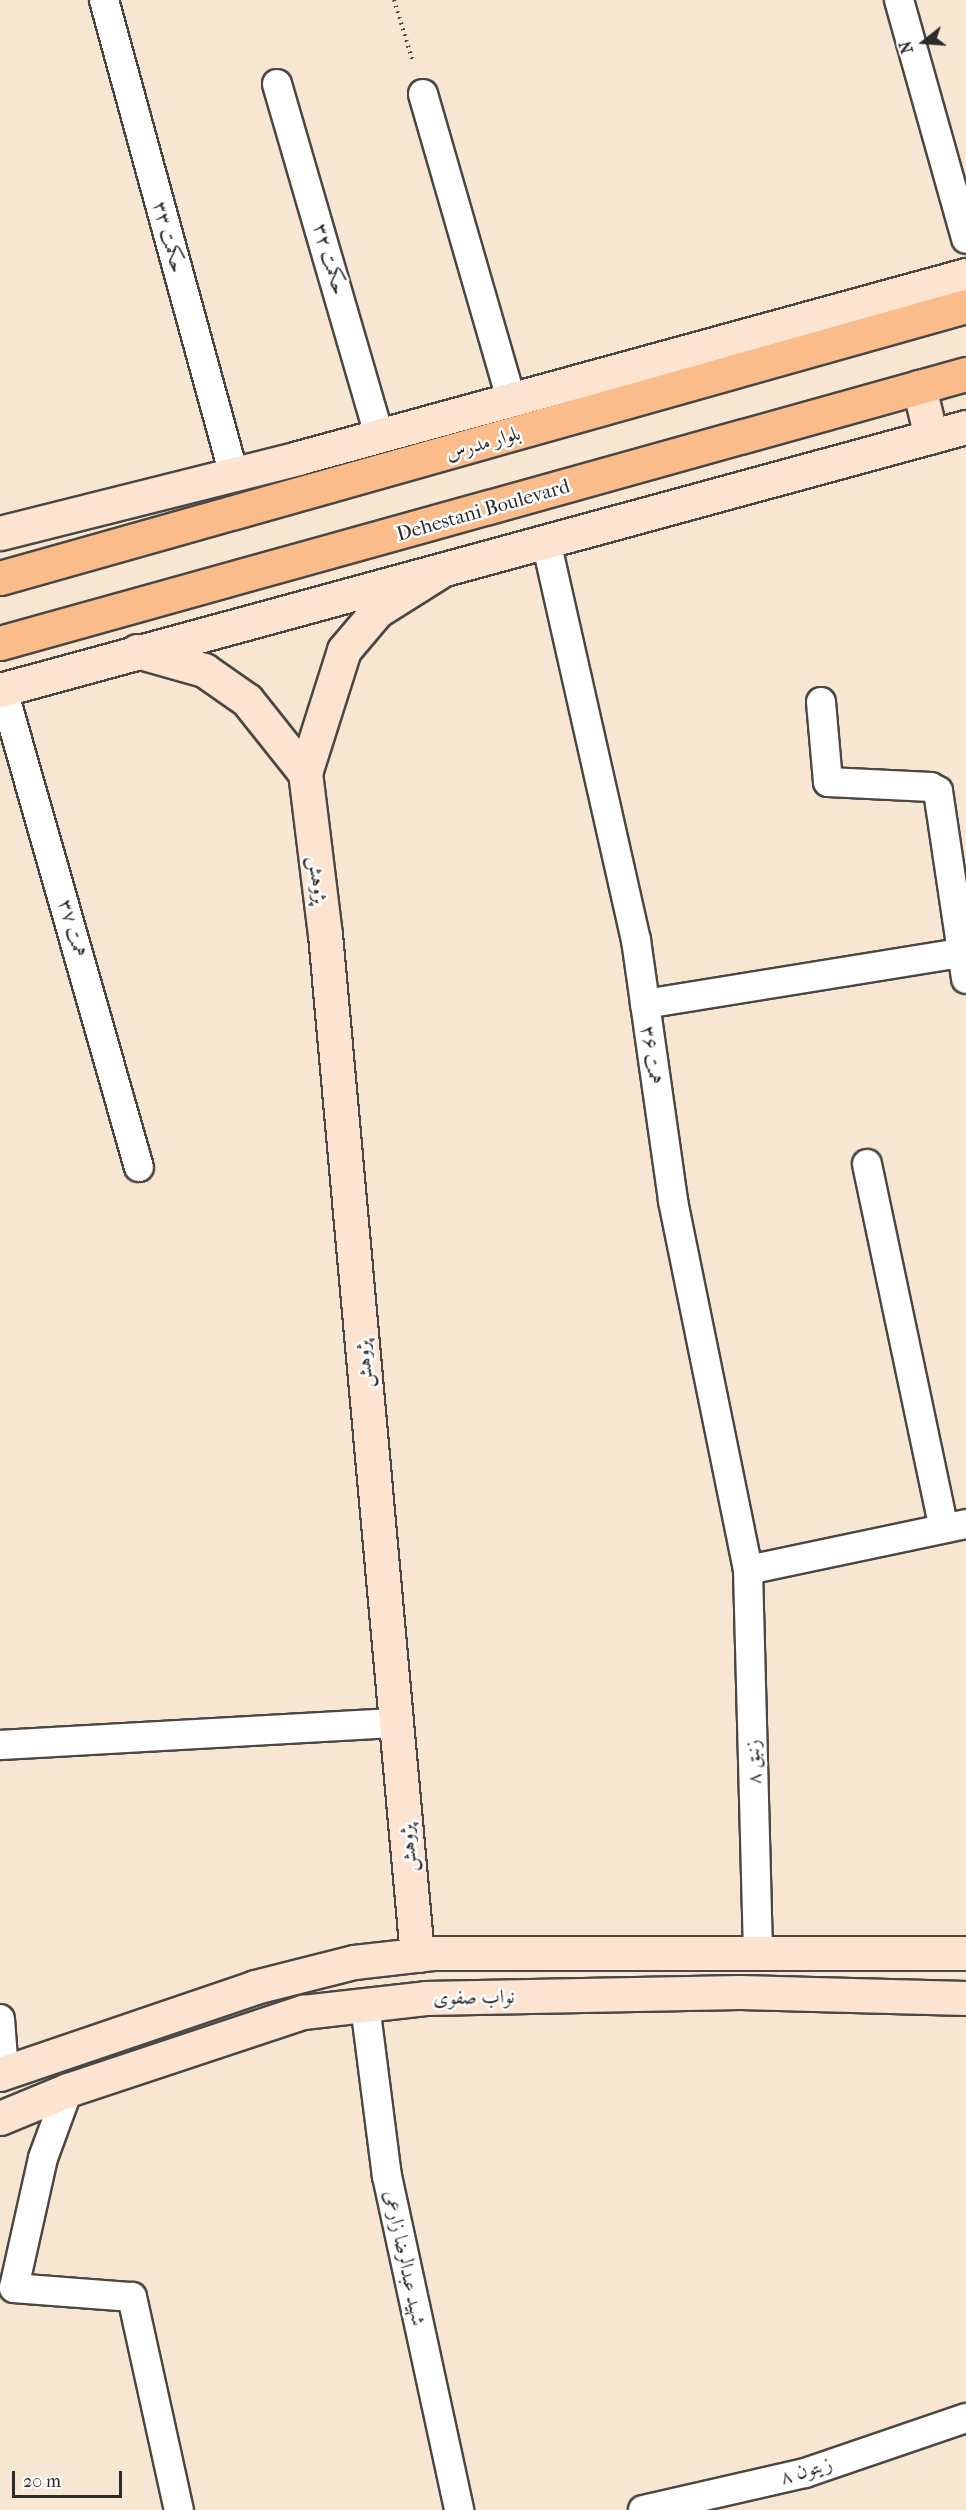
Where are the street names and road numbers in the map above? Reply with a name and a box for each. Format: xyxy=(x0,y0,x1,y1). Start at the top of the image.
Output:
street label: حکمت ۳۳ xyxy=(148,199,190,275)
street label: حکمت ۳۲ xyxy=(308,221,352,297)
street label: بلوار مدرس xyxy=(443,421,523,465)
street label: Dehestani Boulevard xyxy=(394,474,572,546)
street label: پژوهش xyxy=(303,855,333,905)
street label: همت ۳۷ xyxy=(53,896,93,960)
street label: همت ۳۶ xyxy=(636,1024,668,1086)
street label: پژوهش xyxy=(350,1339,378,1389)
street label: زنبق ۸ xyxy=(741,1739,765,1785)
street label: پژوهش xyxy=(394,1823,422,1873)
street label: نواب صفوی xyxy=(433,1984,515,2010)
street label: شهید عبدالرضا زارعی xyxy=(379,2188,431,2328)
street label: زیتون ۸ xyxy=(777,2451,835,2489)

